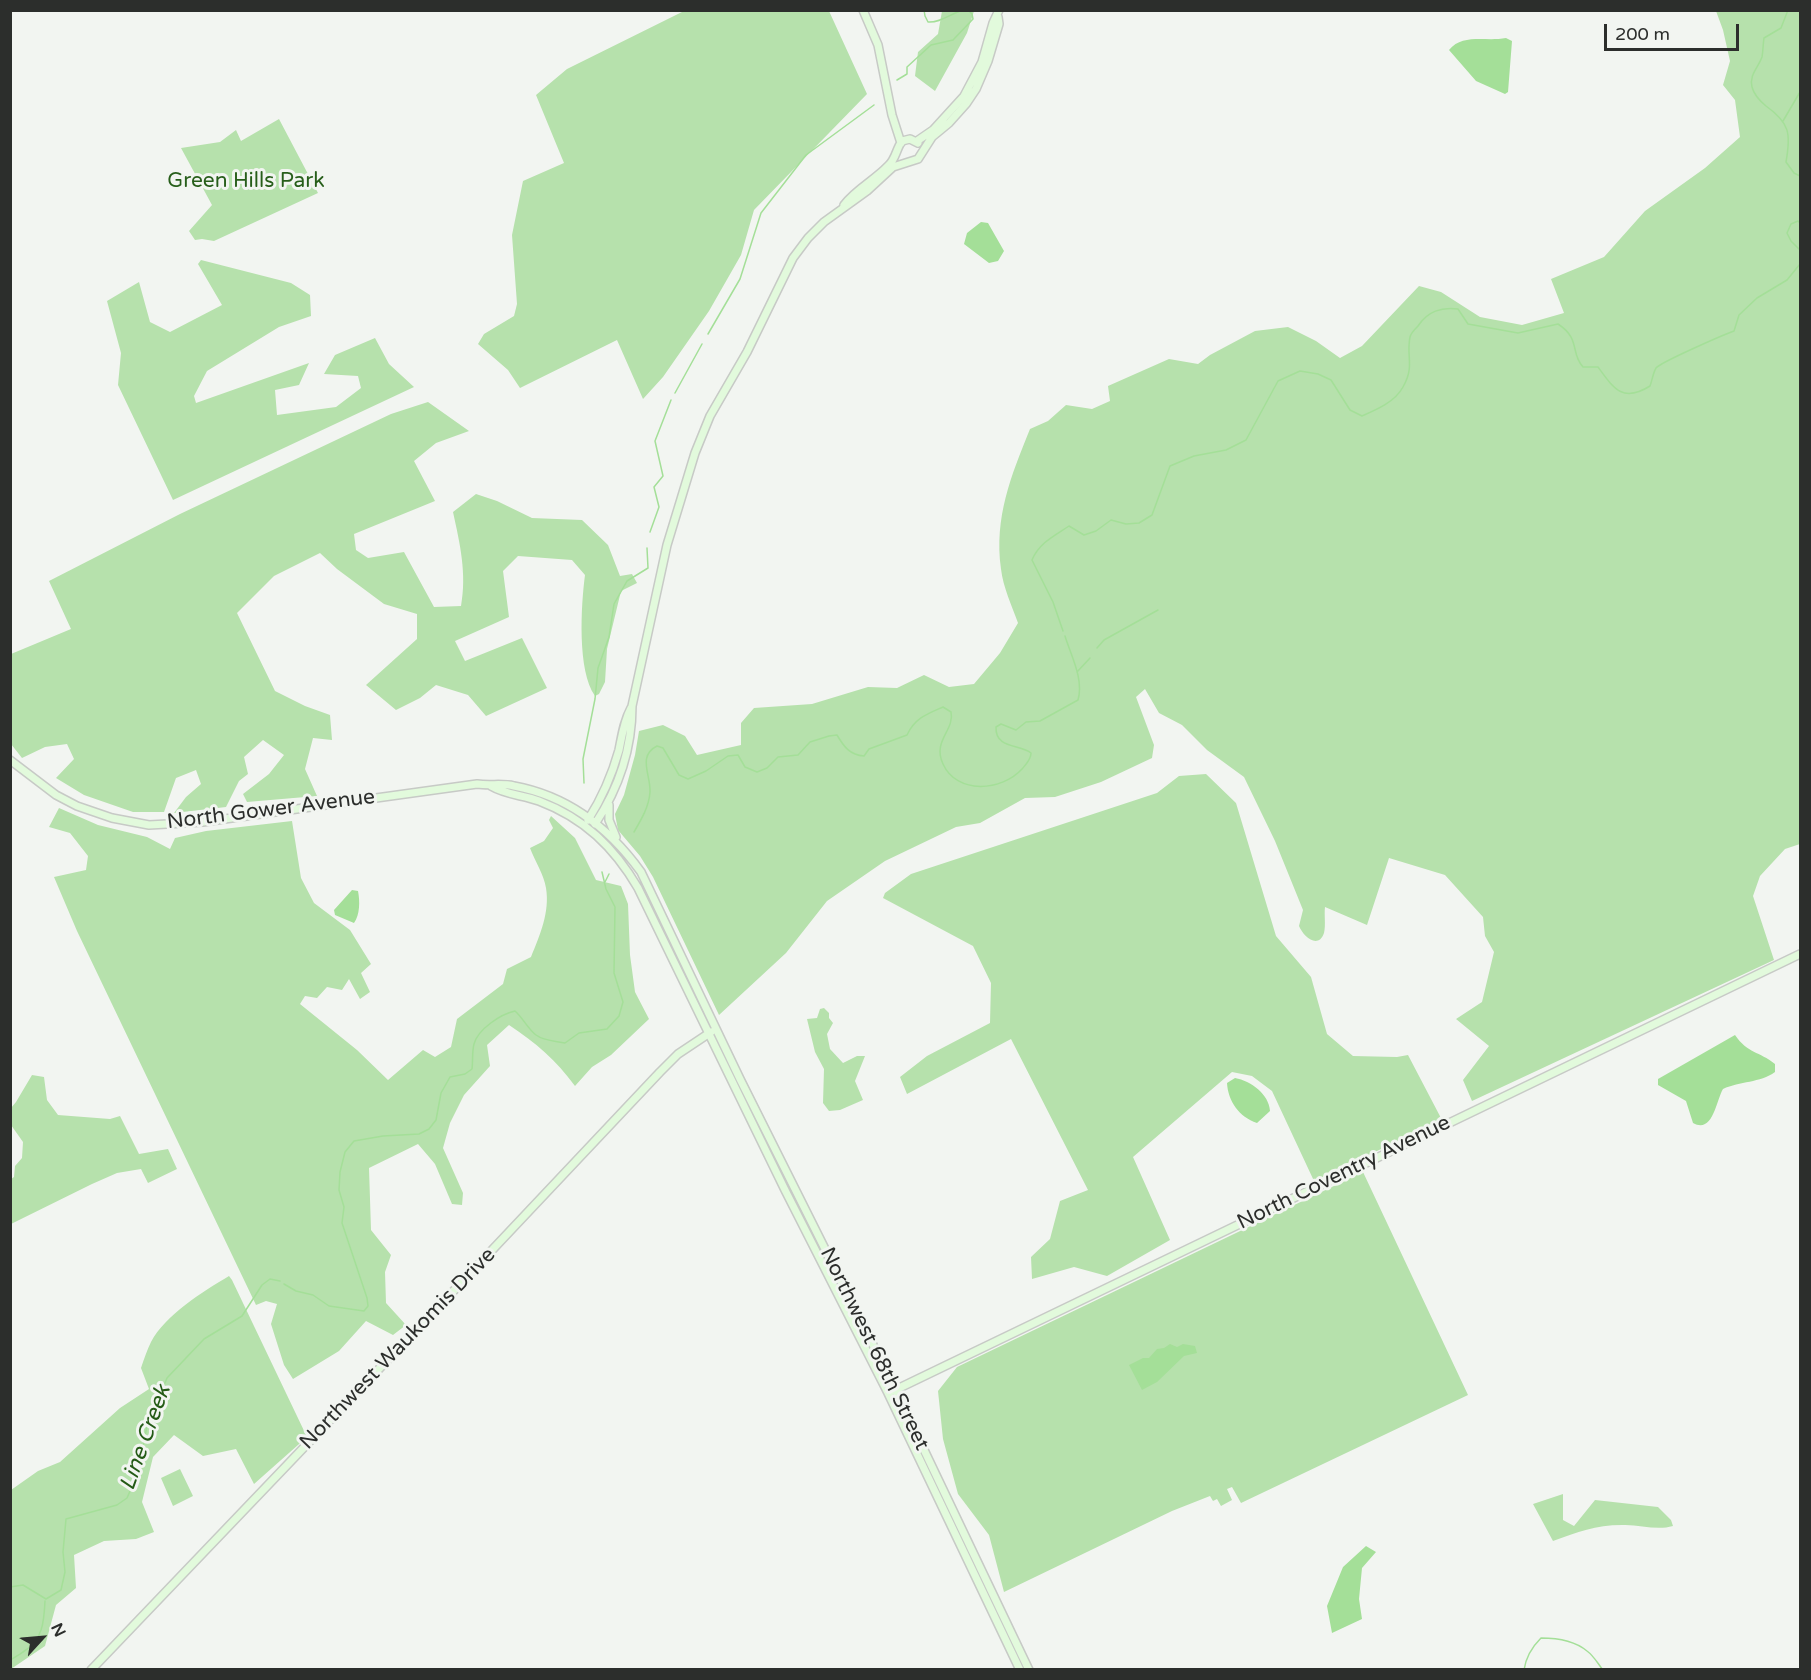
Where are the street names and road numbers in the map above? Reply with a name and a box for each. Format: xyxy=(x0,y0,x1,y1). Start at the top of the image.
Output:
street label: North Gower Avenue xyxy=(166,785,376,835)
street label: North Coventry Avenue xyxy=(1233,1110,1455,1236)
street label: Northwest Waukomis Drive xyxy=(295,1243,501,1455)
street label: Northwest 68th Street xyxy=(814,1243,934,1455)

